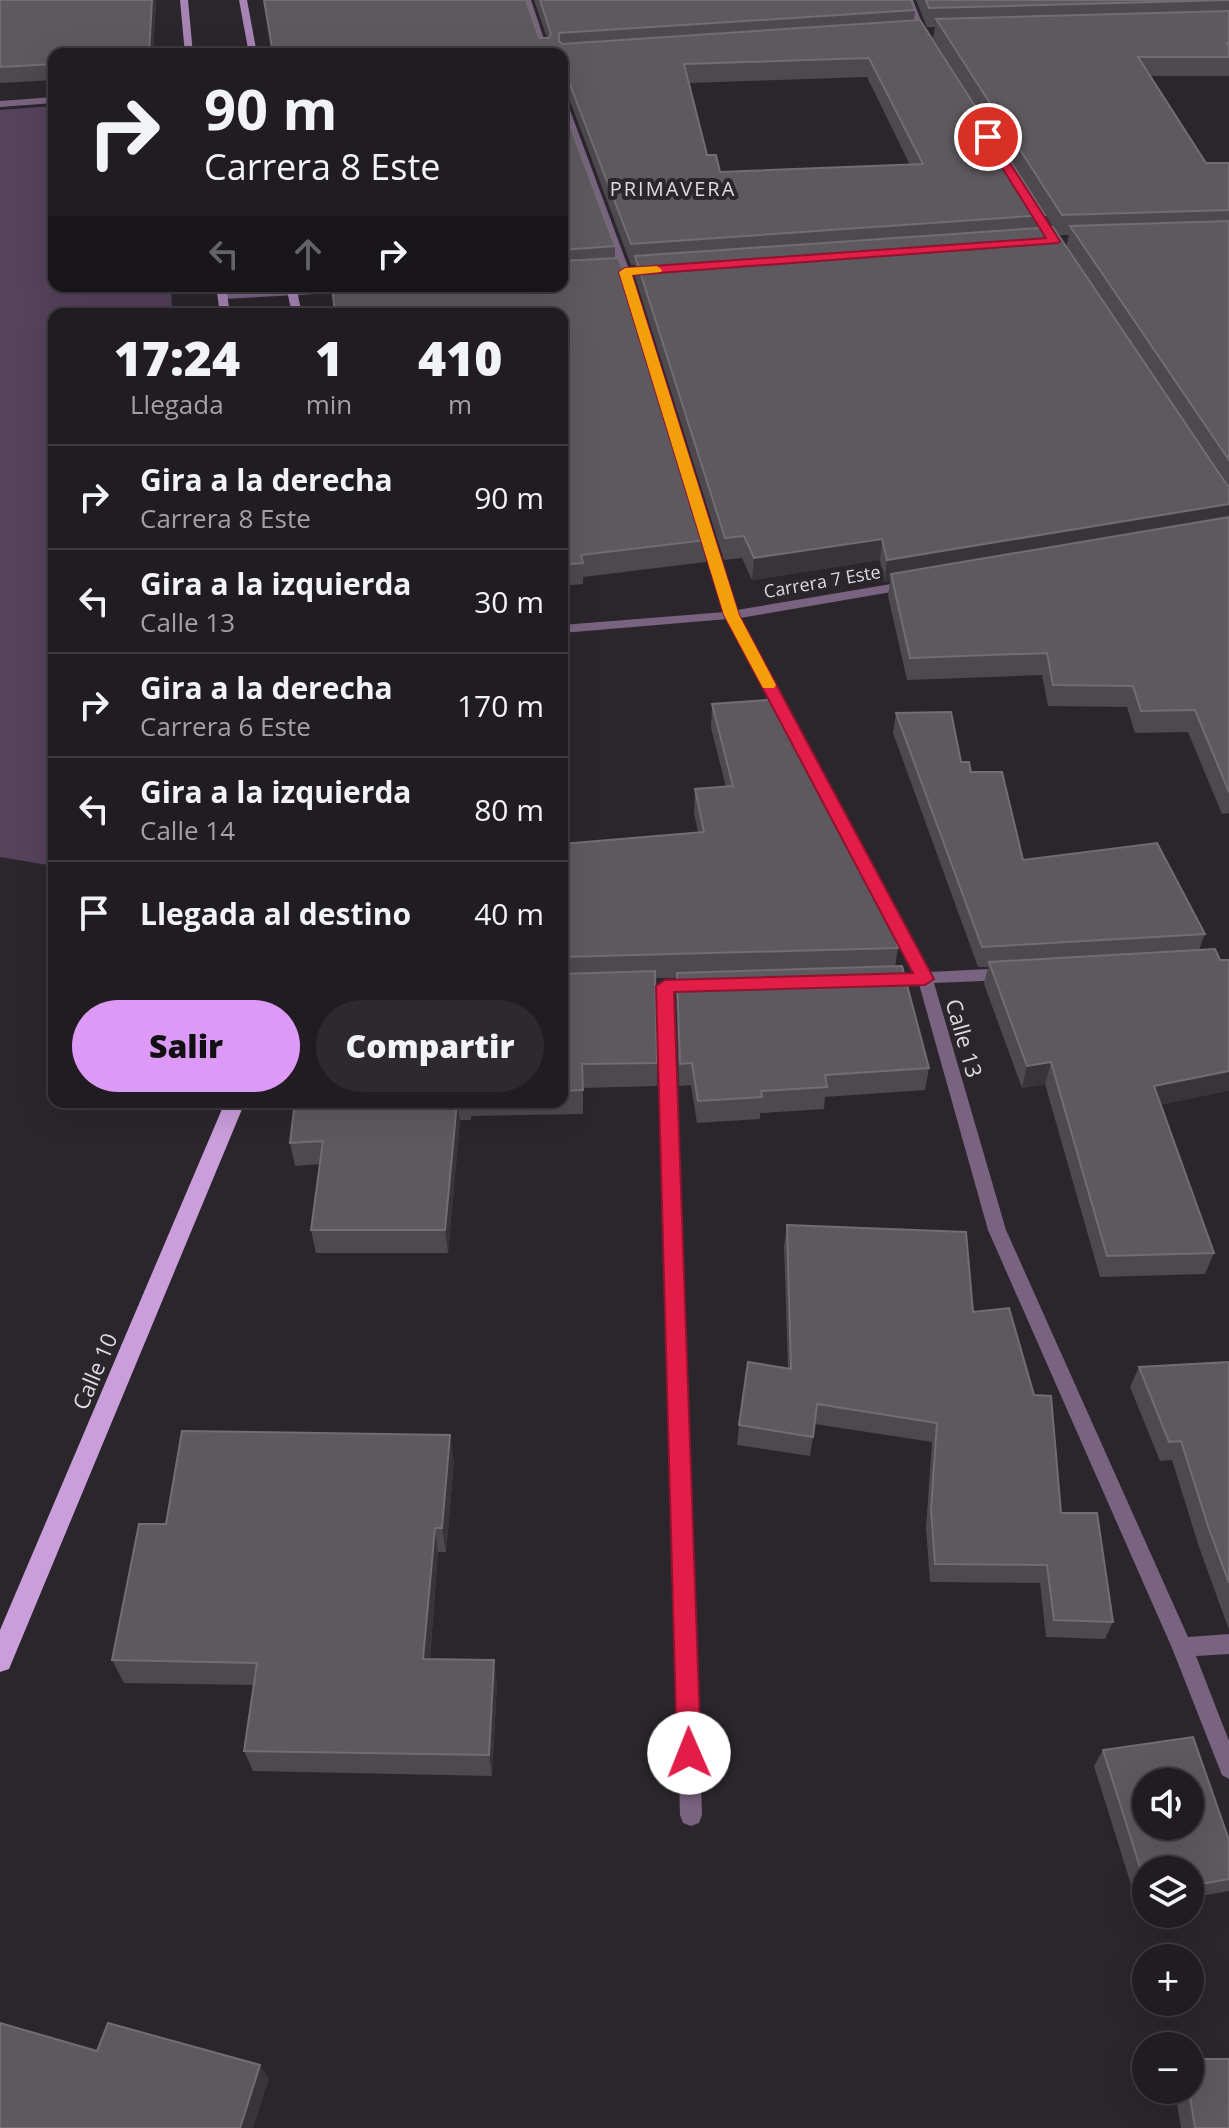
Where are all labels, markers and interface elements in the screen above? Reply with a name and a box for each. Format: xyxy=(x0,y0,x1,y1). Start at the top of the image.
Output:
text: 90 m xyxy=(204,70,338,146)
icon: right xyxy=(72,80,176,184)
pin xyxy=(954,103,1022,171)
icon: arrive xyxy=(966,115,1010,159)
text: Carrera 8 Este xyxy=(204,142,441,191)
district label: PRIMAVERA xyxy=(610,175,736,202)
icon: left xyxy=(202,232,246,276)
icon: ahead xyxy=(286,232,330,276)
icon: right xyxy=(370,232,414,276)
text: 17:24 xyxy=(114,325,240,390)
text: 1 xyxy=(315,325,343,390)
text: 410 xyxy=(418,325,502,390)
text: Llegada xyxy=(130,386,224,422)
text: min xyxy=(306,386,352,422)
text: m xyxy=(448,386,472,422)
text: Gira a la derecha xyxy=(140,459,393,500)
icon: right xyxy=(72,475,116,519)
text: 90 m xyxy=(474,477,544,518)
text: Carrera 8 Este xyxy=(140,500,311,536)
street label: Carrera 7 Este xyxy=(762,559,882,603)
text: Gira a la izquierda xyxy=(140,563,412,604)
icon: left xyxy=(72,579,116,623)
text: 30 m xyxy=(474,581,544,622)
text: Calle 13 xyxy=(140,604,235,640)
text: Gira a la derecha xyxy=(140,667,393,708)
icon: right xyxy=(72,683,116,727)
text: 170 m xyxy=(457,685,544,726)
text: Carrera 6 Este xyxy=(140,708,311,744)
text: Gira a la izquierda xyxy=(140,771,412,812)
icon: left xyxy=(72,787,116,831)
text: 80 m xyxy=(474,789,544,830)
text: Calle 14 xyxy=(140,812,235,848)
icon: arrive xyxy=(72,891,116,935)
text: Llegada al destino xyxy=(140,893,411,934)
text: 40 m xyxy=(474,893,544,934)
street label: Calle 13 xyxy=(939,995,991,1081)
button: Salir xyxy=(72,1000,300,1092)
button: Compartir xyxy=(316,1000,544,1092)
street label: Calle 10 xyxy=(64,1328,124,1414)
position arrow xyxy=(647,1711,731,1795)
map controls xyxy=(1132,1768,1204,2104)
button: sound xyxy=(1132,1768,1204,1840)
button: layers xyxy=(1132,1856,1204,1928)
button: + xyxy=(1132,1944,1204,2016)
button: − xyxy=(1132,2032,1204,2104)

